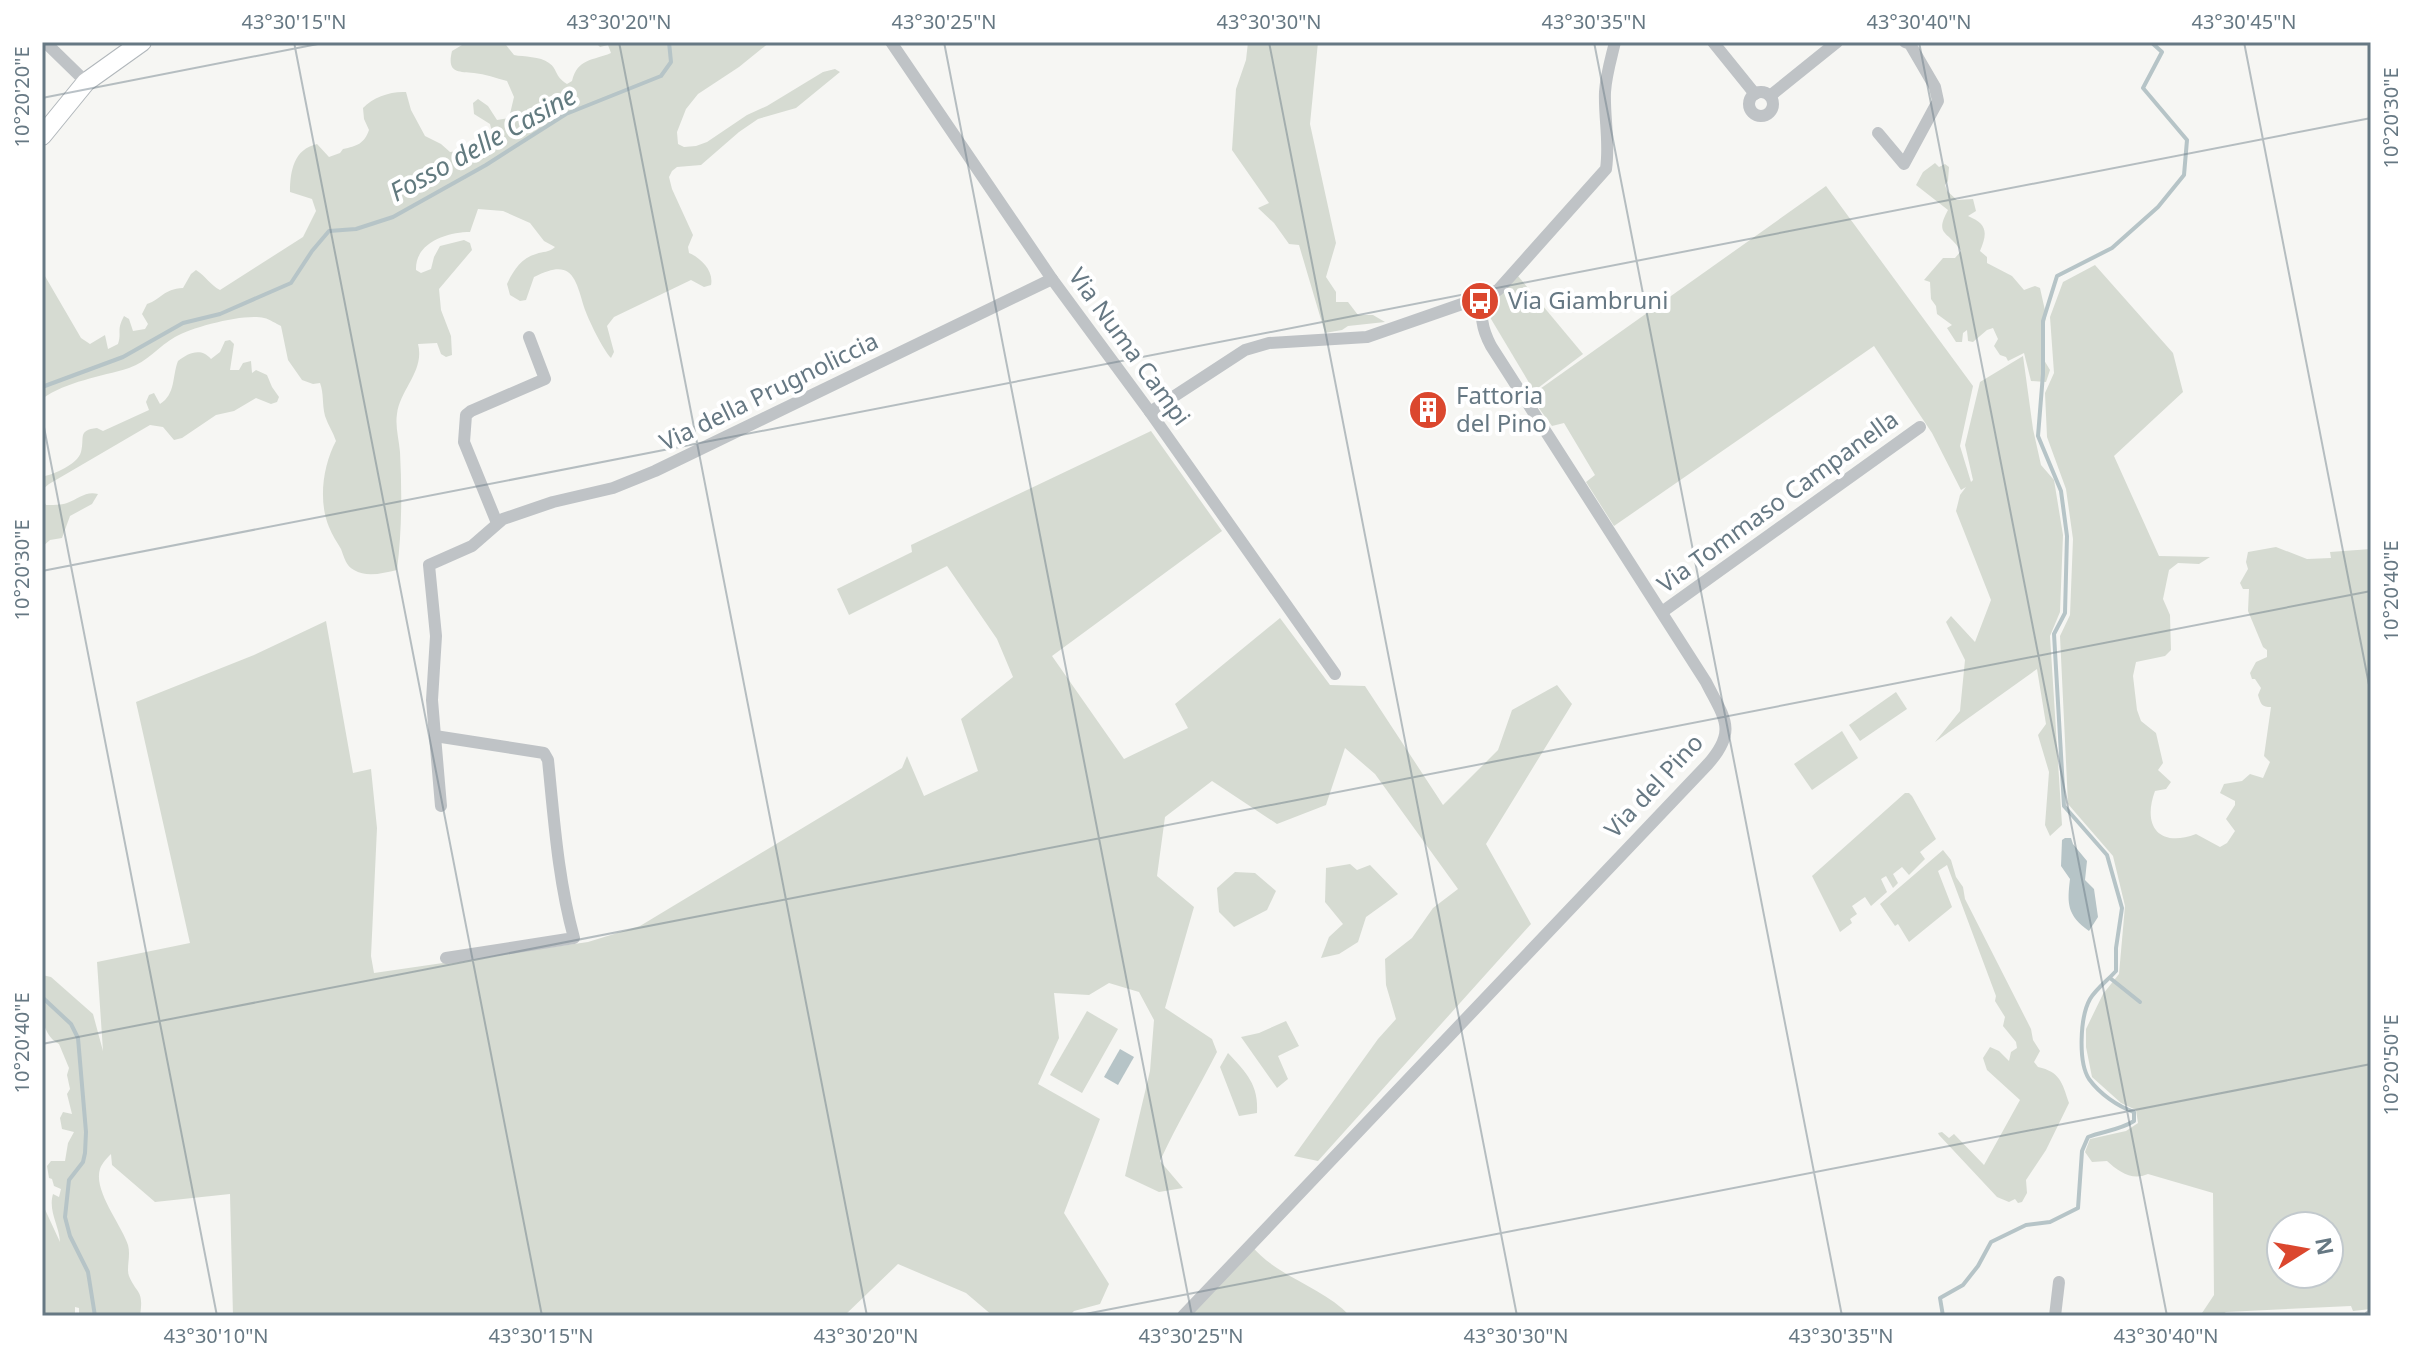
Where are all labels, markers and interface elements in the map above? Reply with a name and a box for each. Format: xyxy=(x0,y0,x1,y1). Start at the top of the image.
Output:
text: 43°30'15"N xyxy=(241,8,347,35)
text: 43°30'20"N xyxy=(566,8,672,35)
text: 43°30'25"N xyxy=(891,8,997,35)
text: 43°30'30"N xyxy=(1216,8,1322,35)
text: 43°30'35"N xyxy=(1541,8,1647,35)
text: 43°30'40"N xyxy=(1866,8,1972,35)
text: 43°30'45"N xyxy=(2191,8,2297,35)
text: 10°20'20"E xyxy=(8,47,35,147)
text: 10°20'30"E xyxy=(2377,68,2404,168)
water label: Fosso delle Casine xyxy=(383,77,582,209)
street label: Via Numa Campi xyxy=(1062,261,1199,432)
bus stop icon: Via Giambruni xyxy=(1459,280,1501,322)
place label: Via Giambruni xyxy=(1508,283,1668,316)
street label: Via della Prugnoliccia xyxy=(654,323,883,458)
place label: Fattoria del Pino xyxy=(1456,378,1547,439)
building icon: Fattoria del Pino xyxy=(1407,389,1449,431)
street label: Via Tommaso Campanella xyxy=(1650,402,1904,600)
text: 10°20'30"E xyxy=(8,520,35,620)
text: 10°20'40"E xyxy=(2377,541,2404,641)
street label: Via del Pino xyxy=(1596,726,1710,844)
text: 10°20'40"E xyxy=(8,993,35,1093)
text: 10°20'50"E xyxy=(2377,1015,2404,1115)
north arrow xyxy=(2265,1210,2345,1290)
text: N xyxy=(2309,1234,2342,1258)
text: 43°30'10"N xyxy=(163,1322,269,1349)
text: 43°30'15"N xyxy=(488,1322,594,1349)
text: 43°30'20"N xyxy=(813,1322,919,1349)
text: 43°30'25"N xyxy=(1138,1322,1244,1349)
text: 43°30'30"N xyxy=(1463,1322,1569,1349)
text: 43°30'35"N xyxy=(1788,1322,1894,1349)
text: 43°30'40"N xyxy=(2113,1322,2219,1349)

